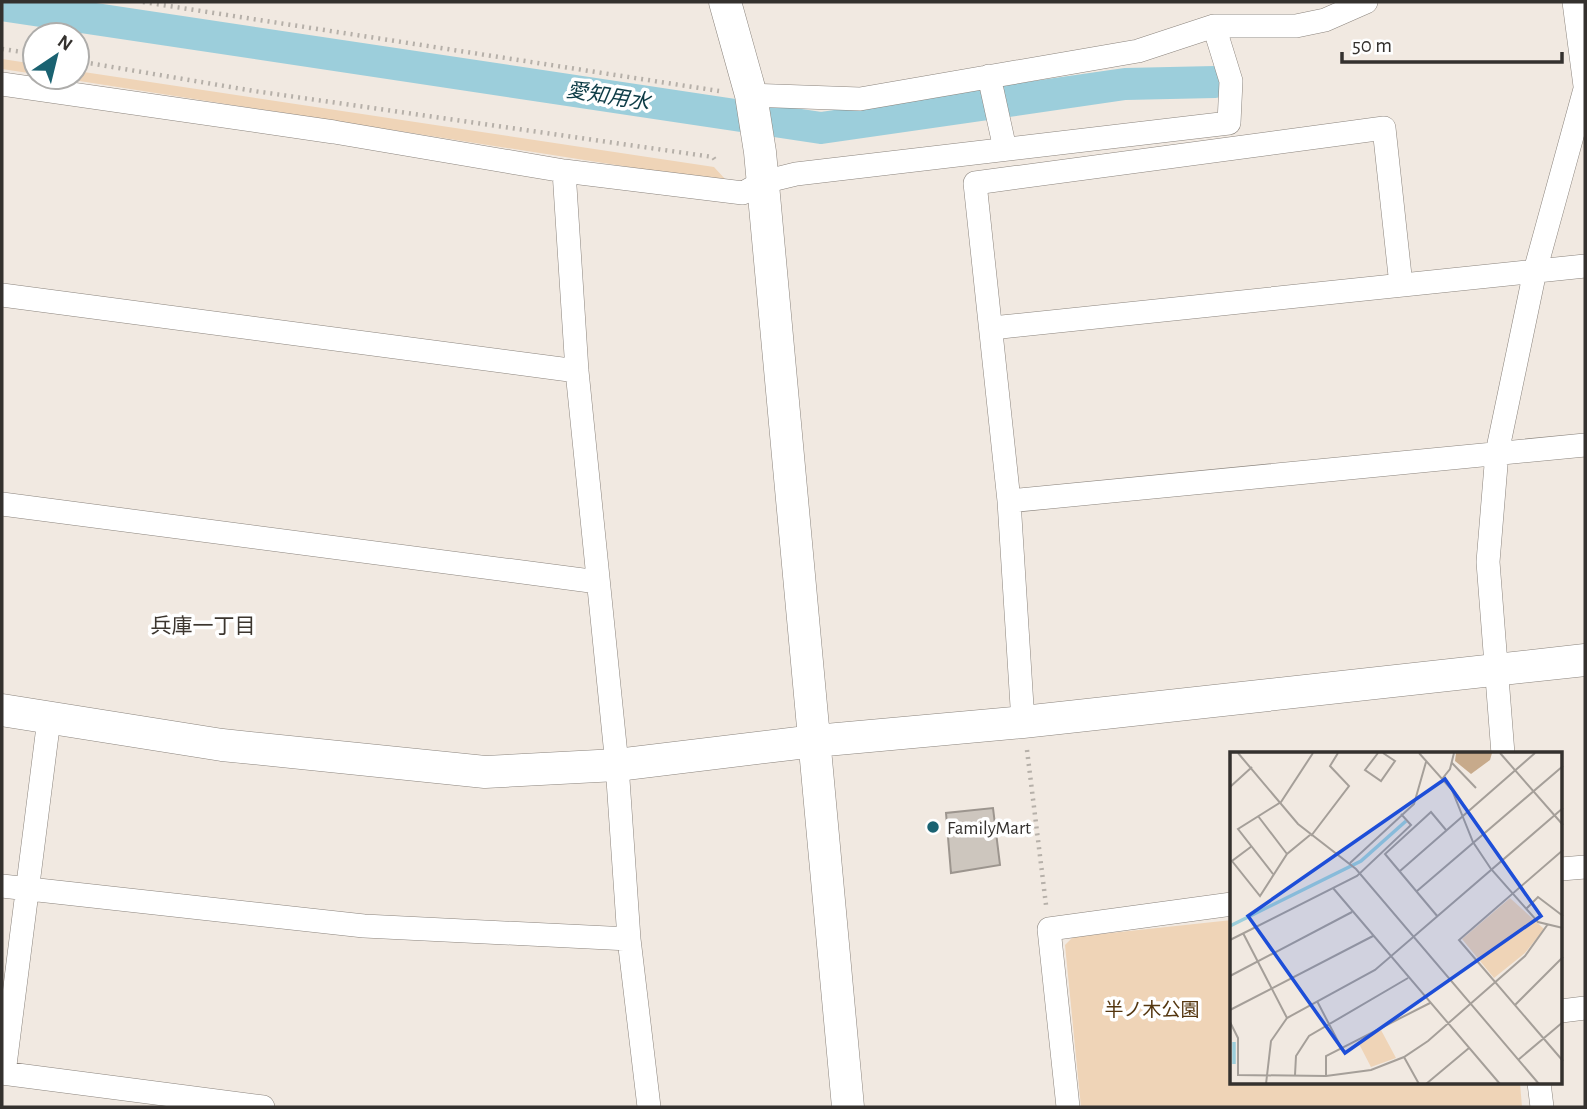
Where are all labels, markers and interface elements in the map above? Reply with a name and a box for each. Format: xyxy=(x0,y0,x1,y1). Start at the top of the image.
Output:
north arrow xyxy=(21,21,91,91)
scale bar xyxy=(1342,21,1562,65)
text: N xyxy=(54,32,76,55)
text: 50 m xyxy=(1352,35,1392,56)
water label: 愛知用水 xyxy=(565,79,653,114)
district label: 兵庫一丁目 xyxy=(151,615,256,637)
inset map xyxy=(1230,752,1562,1084)
marker: FamilyMart xyxy=(925,819,941,835)
place label: FamilyMart xyxy=(947,819,1031,838)
park label: 半ノ木公園 xyxy=(1104,999,1200,1020)

